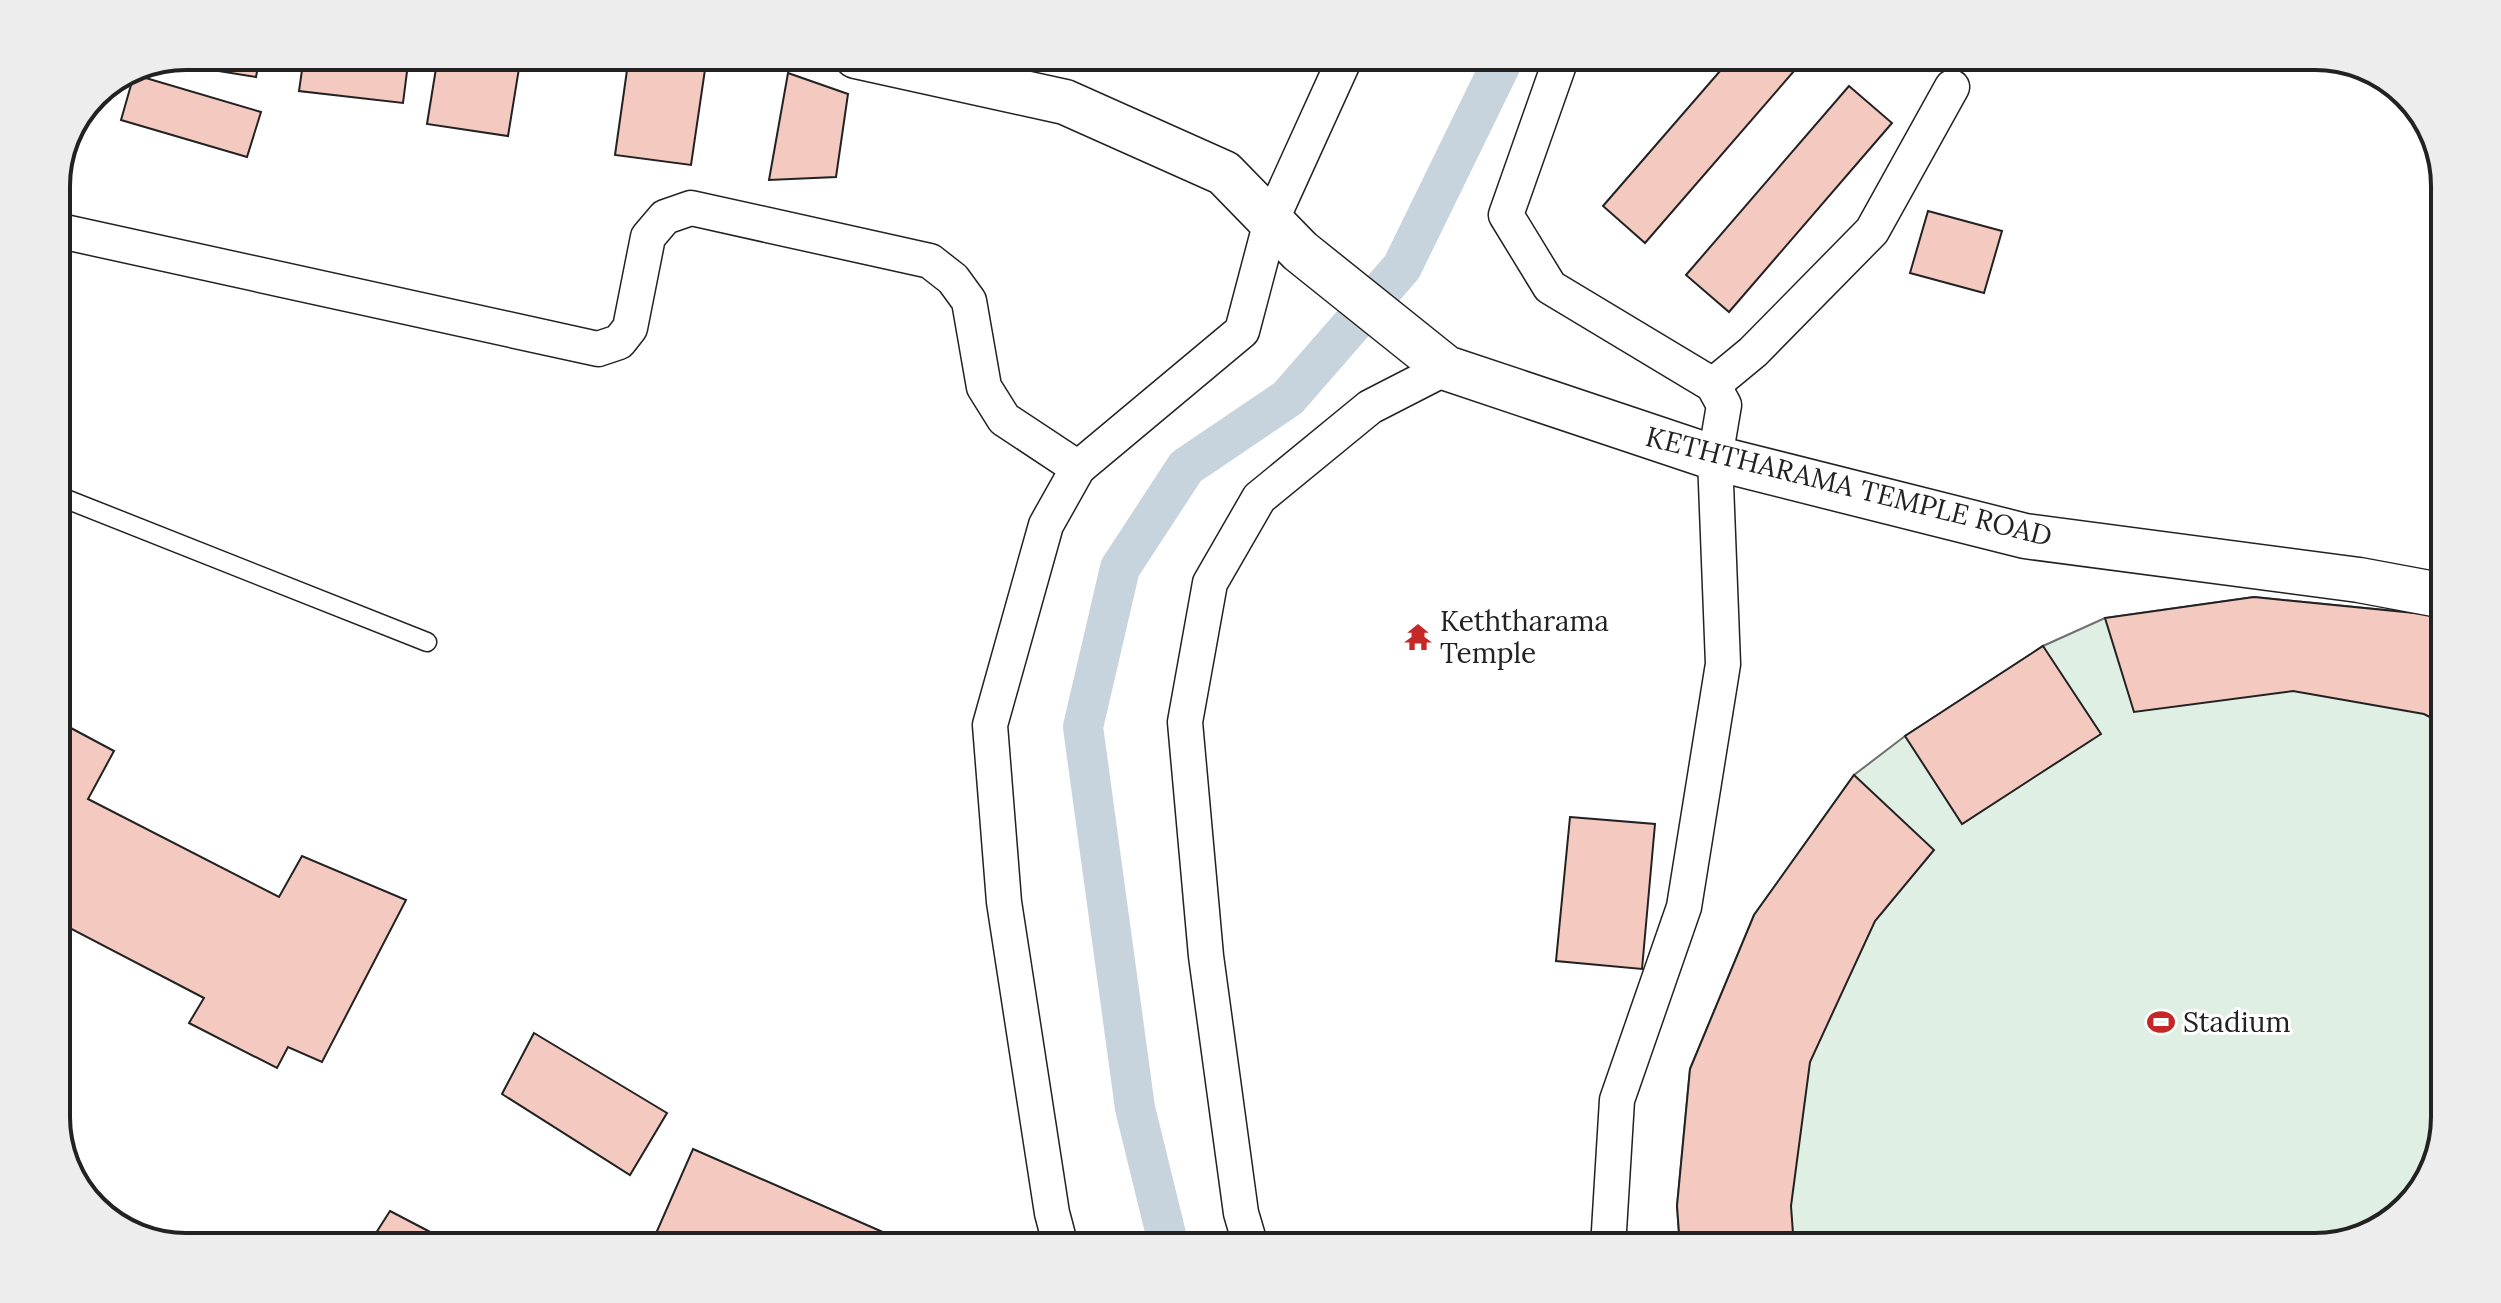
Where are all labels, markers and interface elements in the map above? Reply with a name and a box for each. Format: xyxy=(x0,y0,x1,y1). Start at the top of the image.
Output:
street label: KETHTHARAMA TEMPLE ROAD xyxy=(1642,418,2056,554)
place label: Keththarama Temple xyxy=(1440,603,1609,671)
temple icon: Keththarama Temple xyxy=(1403,622,1433,652)
place label: Stadium xyxy=(2183,1004,2290,1040)
sports icon: Stadium xyxy=(2146,1007,2176,1037)

